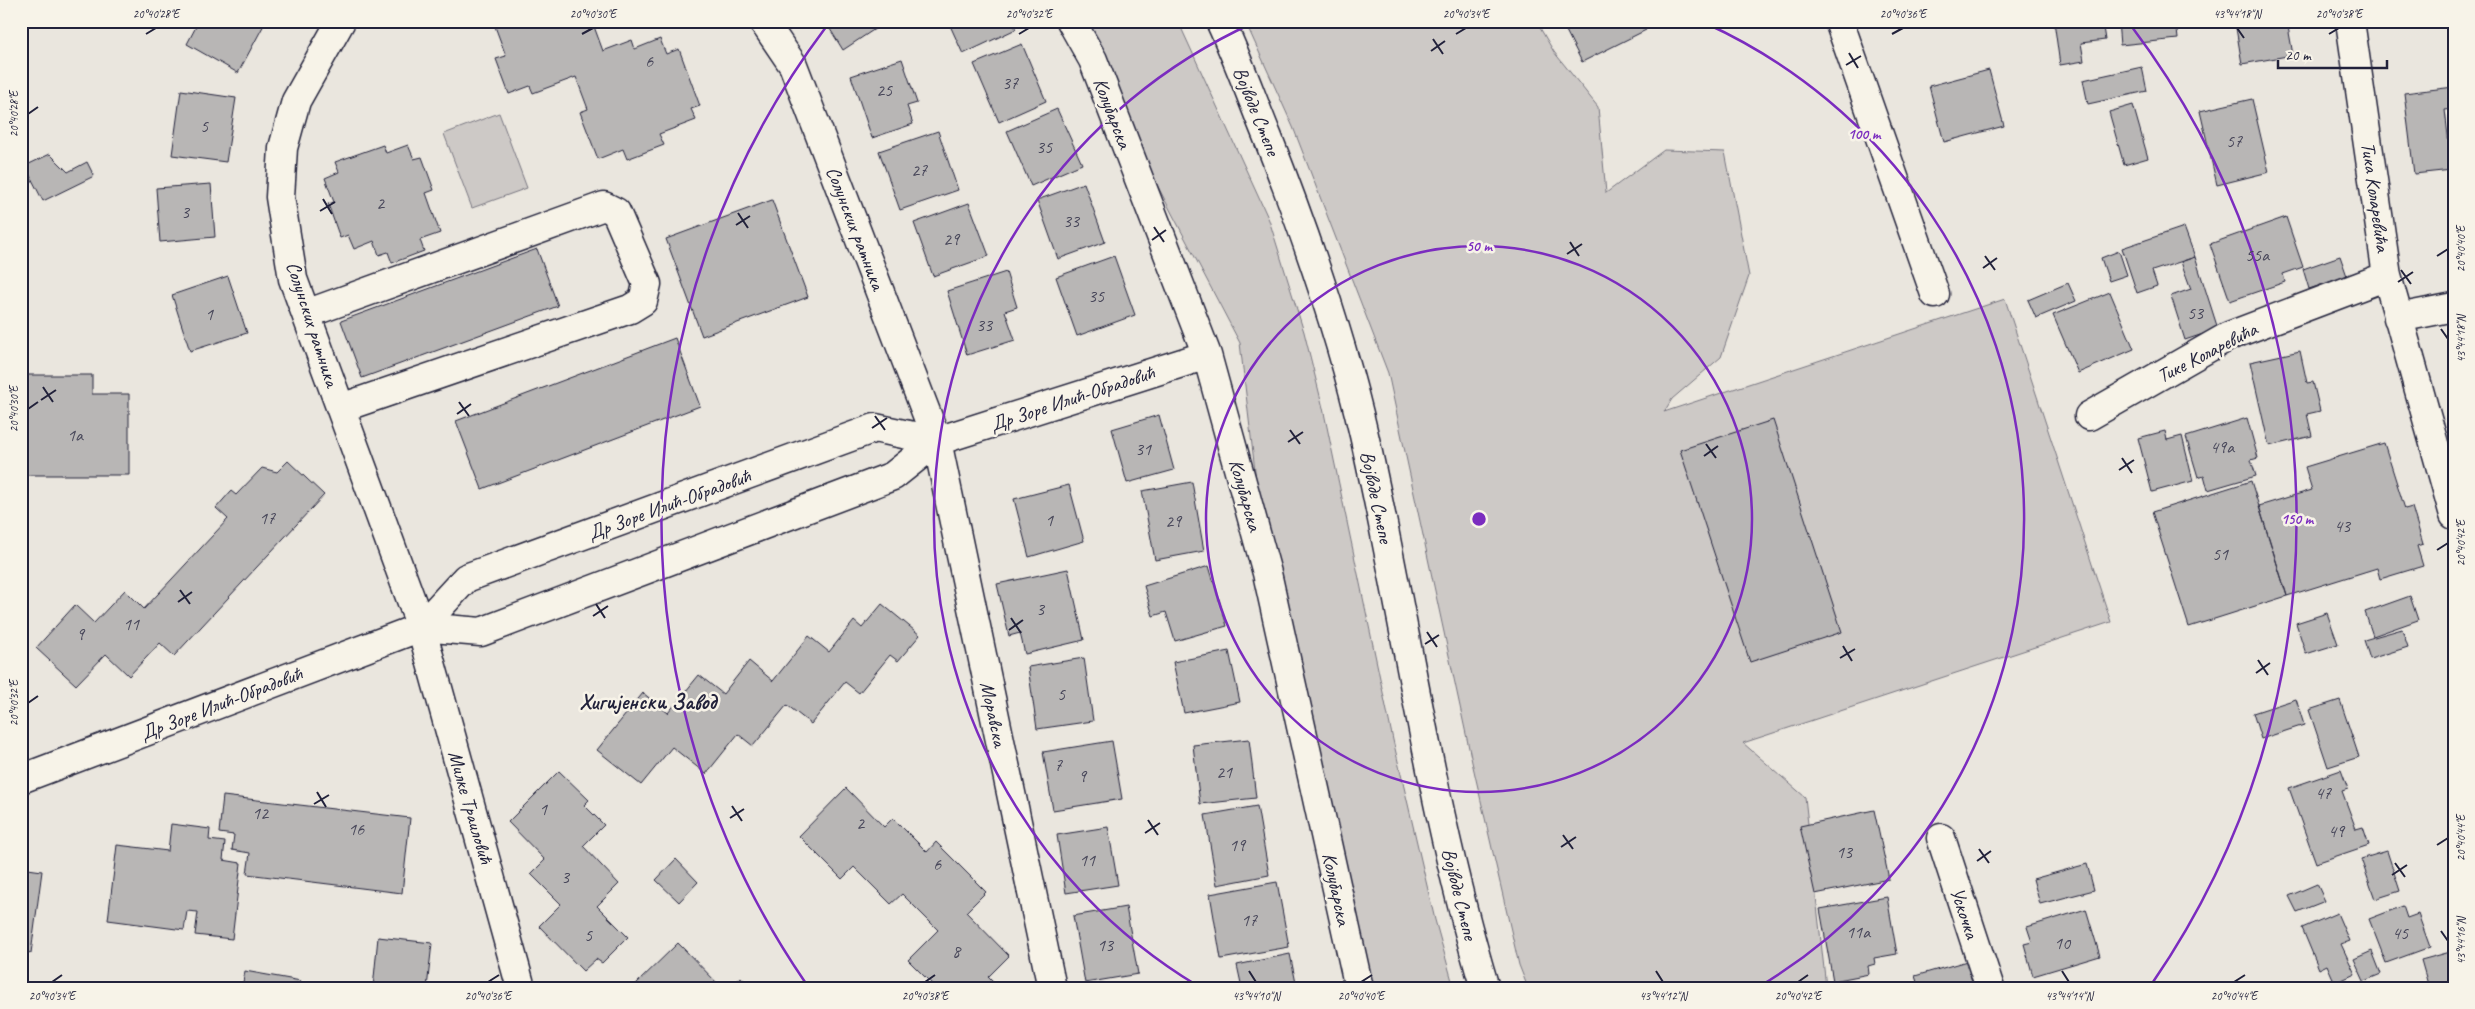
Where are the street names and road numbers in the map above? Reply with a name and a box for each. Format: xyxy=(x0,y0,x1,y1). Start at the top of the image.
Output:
street label: Војводе Степе xyxy=(1227,63,1286,161)
street label: Колубарска xyxy=(1088,74,1138,153)
street label: Тика Коларевића xyxy=(2355,141,2396,255)
street label: Солунских ратника xyxy=(821,163,891,295)
street label: Солунских ратника xyxy=(280,258,345,392)
street label: Тике Коларевића xyxy=(2153,316,2263,388)
street label: Др Зоре Илић-Обрадовић xyxy=(987,360,1159,437)
street label: Војводе Степе xyxy=(1355,449,1399,547)
street label: Колубарска xyxy=(1223,456,1268,535)
street label: Др Зоре Илић-Обрадовић xyxy=(584,463,755,546)
street label: Др Зоре Илић-Обрадовић xyxy=(137,661,307,746)
street label: Моравска xyxy=(974,679,1013,751)
street label: Милке Траиловић xyxy=(442,748,499,868)
street label: Војводе Степе xyxy=(1436,846,1483,944)
street label: Колубарска xyxy=(1317,850,1357,929)
street label: Ускочка xyxy=(1945,884,1985,944)

